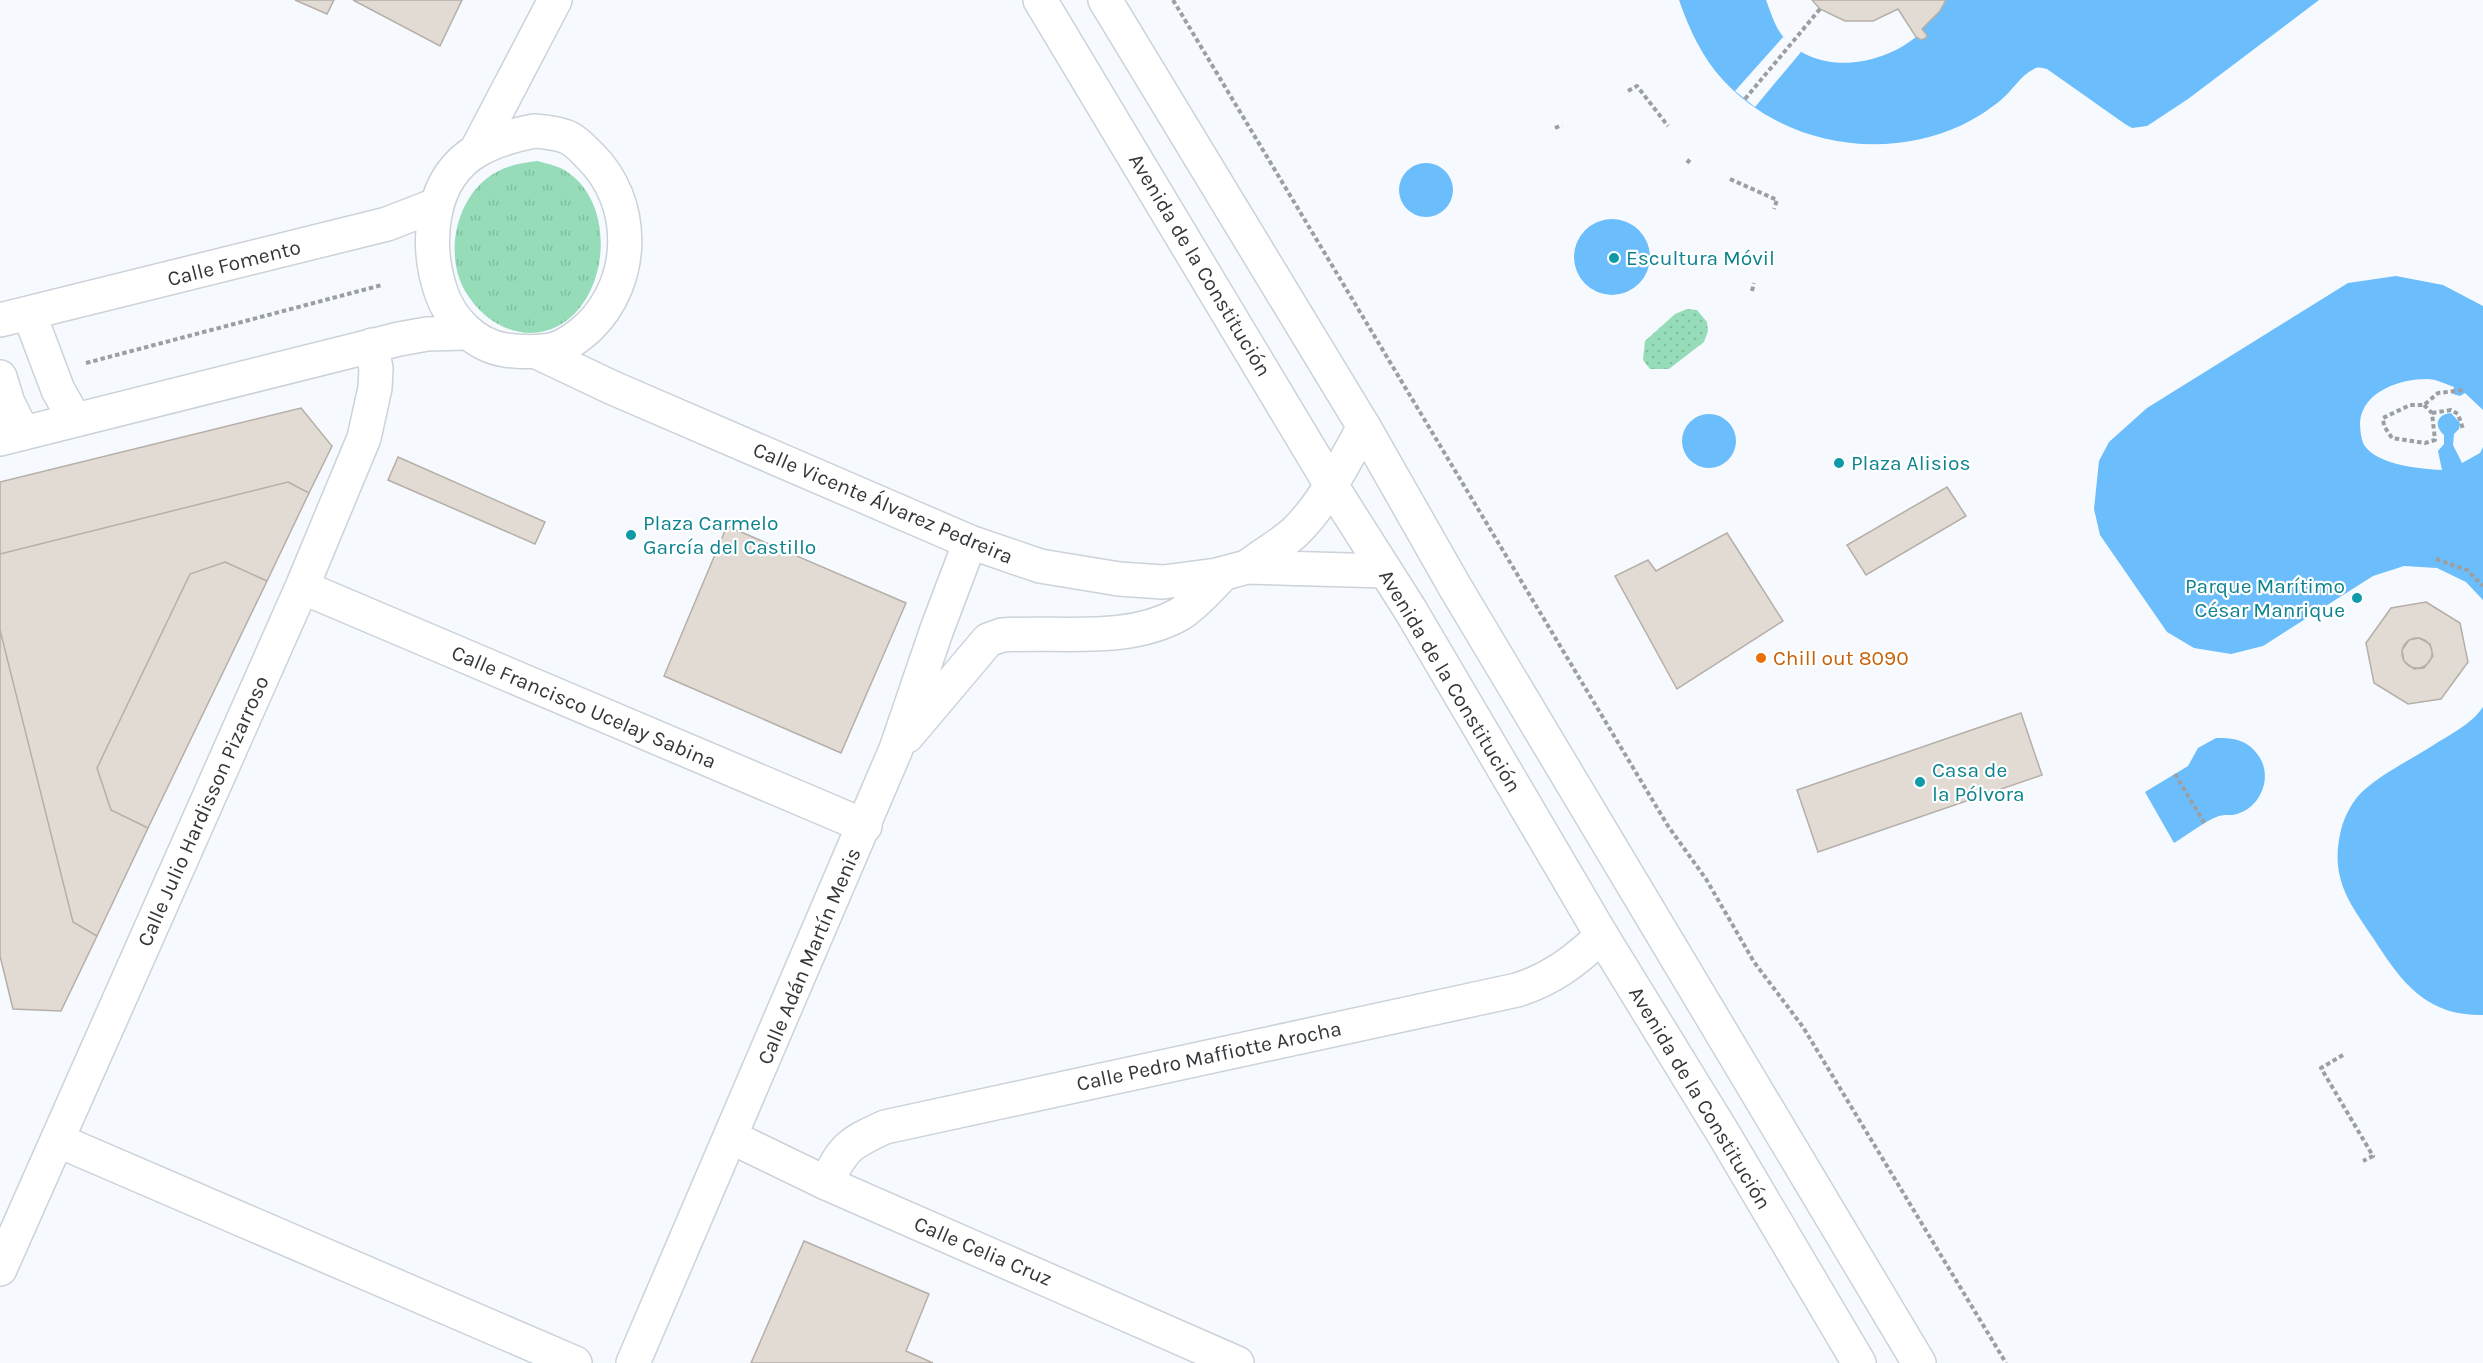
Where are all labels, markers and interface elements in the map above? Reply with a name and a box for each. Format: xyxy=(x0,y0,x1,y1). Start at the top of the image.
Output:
street label: Avenida de la Constitución xyxy=(1124,149,1276,381)
street label: Calle Fomento xyxy=(165,235,303,291)
place label: Escultura Móvil xyxy=(1626,246,1775,270)
marker: Escultura Móvil xyxy=(1607,251,1621,265)
street label: Calle Vicente Álvarez Pedreira xyxy=(749,437,1017,569)
place label: Plaza Alisios xyxy=(1851,451,1971,475)
marker: Plaza Alisios xyxy=(1832,456,1846,470)
place label: Plaza Carmelo García del Castillo xyxy=(643,511,816,559)
marker: Plaza Carmelo García del Castillo xyxy=(624,528,638,542)
street label: Avenida de la Constitución xyxy=(1374,565,1526,797)
place label: Parque Marítimo César Manrique xyxy=(2185,574,2345,622)
marker: Parque Marítimo César Manrique xyxy=(2350,591,2364,605)
street label: Calle Francisco Ucelay Sabina xyxy=(448,640,720,774)
place label: Chill out 8090 xyxy=(1773,646,1909,670)
marker: Chill out 8090 xyxy=(1754,651,1768,665)
street label: Calle Julio Hardisson Pizarroso xyxy=(132,672,274,950)
place label: Casa de la Pólvora xyxy=(1932,758,2025,806)
marker: Casa de la Pólvora xyxy=(1913,775,1927,789)
street label: Calle Adán Martín Menis xyxy=(752,844,866,1068)
street label: Avenida de la Constitución xyxy=(1624,982,1776,1214)
street label: Calle Pedro Maffiotte Arocha xyxy=(1074,1016,1344,1096)
street label: Calle Celia Cruz xyxy=(910,1211,1056,1291)

